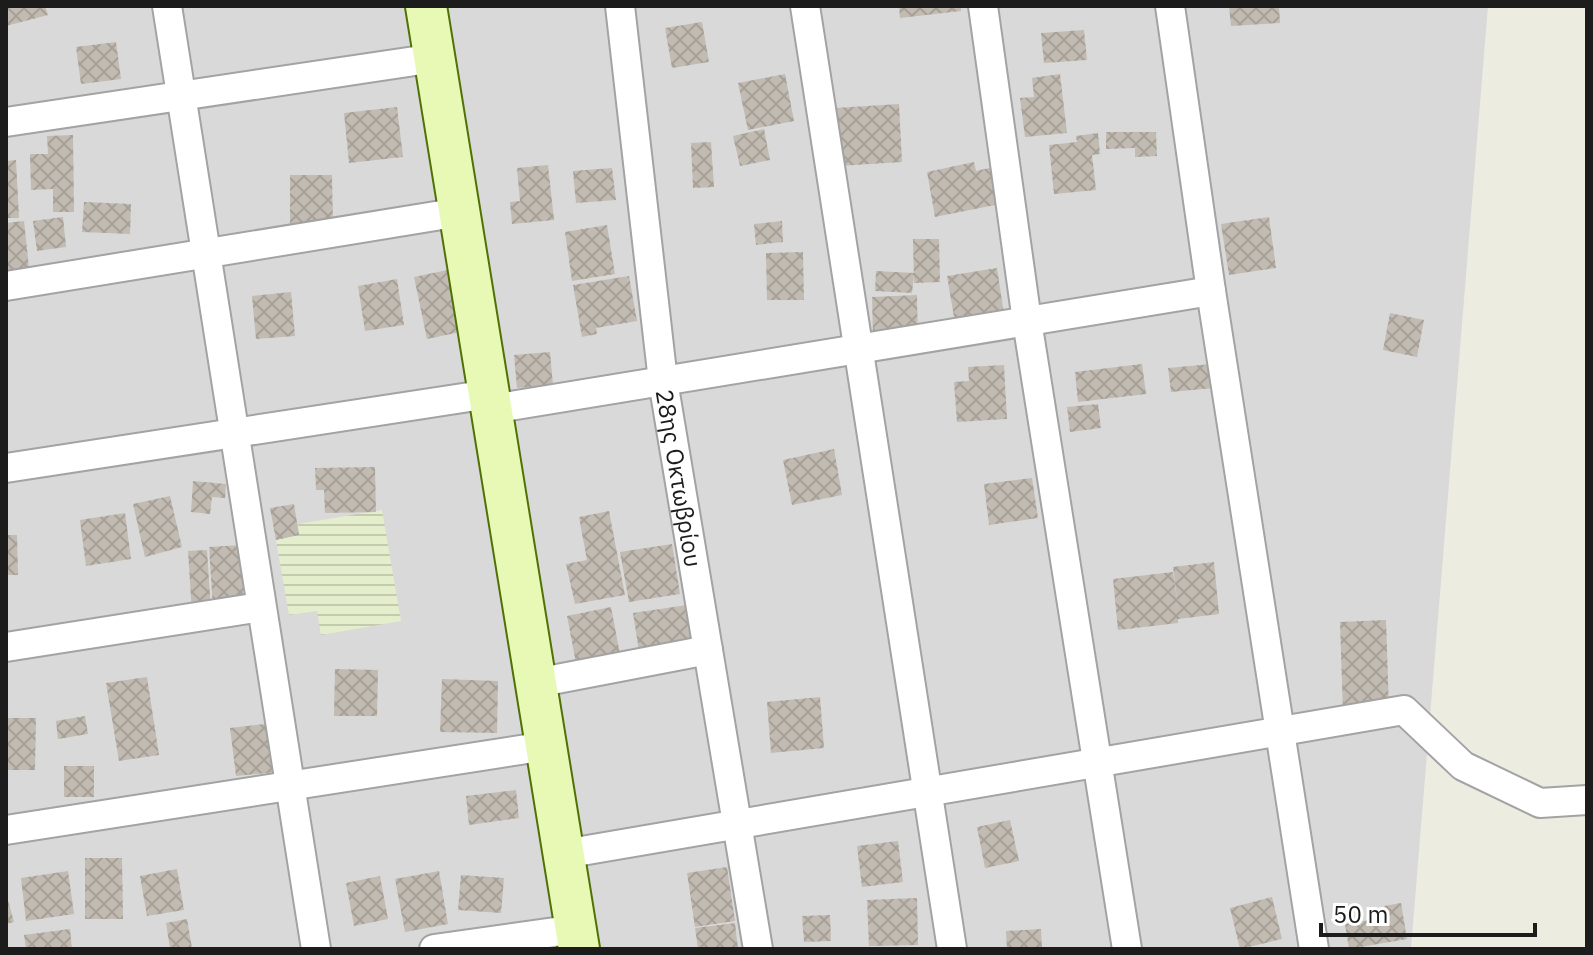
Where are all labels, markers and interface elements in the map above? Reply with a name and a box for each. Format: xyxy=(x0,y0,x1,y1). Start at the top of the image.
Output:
street label: 28ης Οκτωβρίου xyxy=(649,387,710,570)
scale bar xyxy=(1321,887,1535,937)
text: 50 m xyxy=(1333,898,1388,930)

